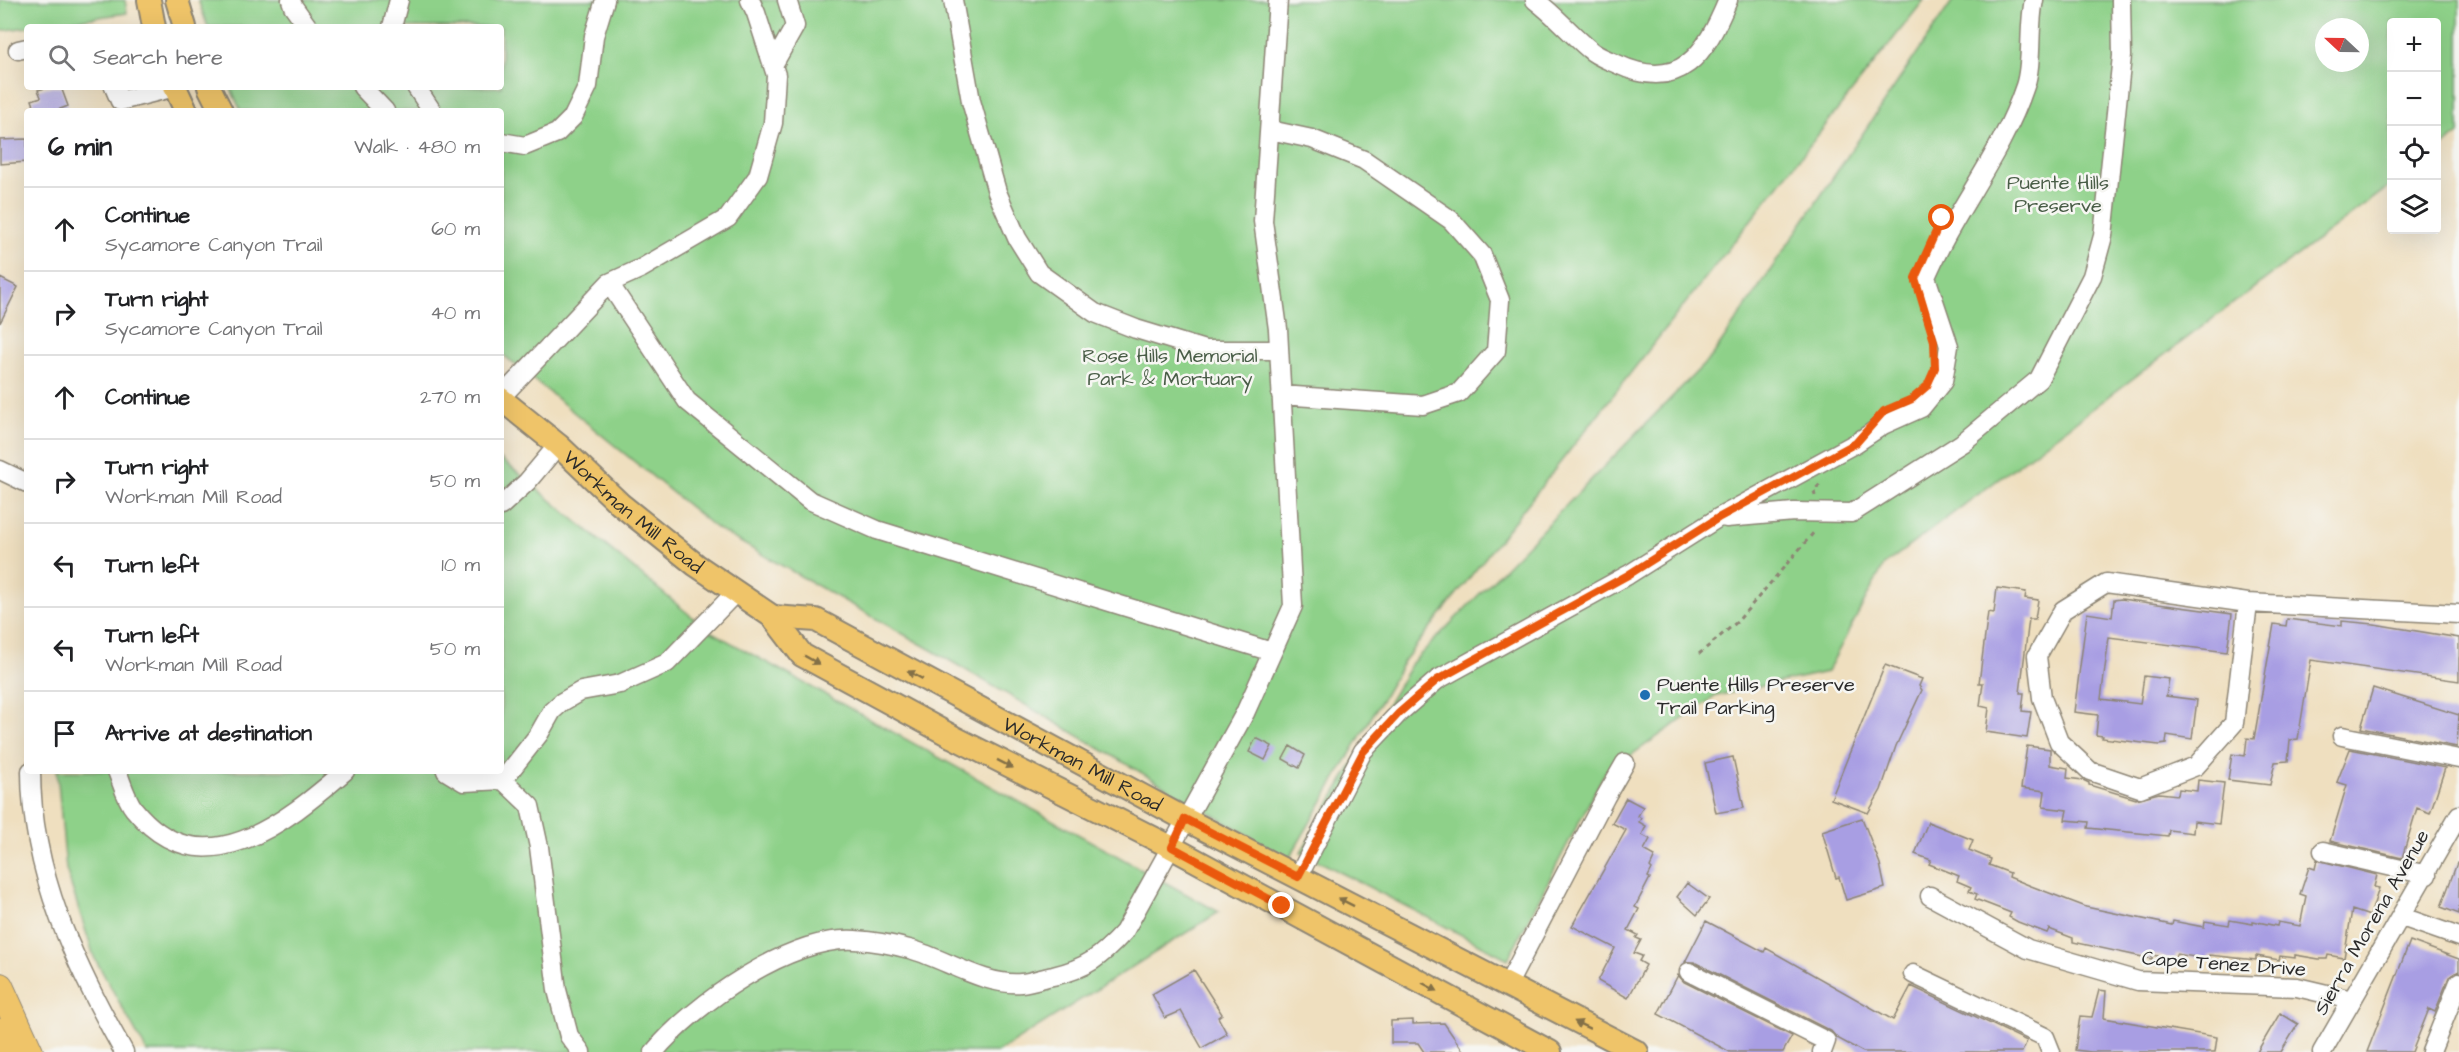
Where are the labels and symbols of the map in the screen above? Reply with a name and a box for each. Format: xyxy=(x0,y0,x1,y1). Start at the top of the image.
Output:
north arrow xyxy=(2315,18,2369,72)
park label: Puente Hills Preserve xyxy=(2007,169,2109,220)
route start xyxy=(1928,204,1954,230)
park label: Rose Hills Memorial Park & Mortuary xyxy=(1082,342,1258,394)
street label: Workman Mill Road xyxy=(557,444,708,581)
one-way arrow xyxy=(804,655,821,665)
one-way arrow xyxy=(906,670,923,680)
place label: Puente Hills Preserve Trail Parking xyxy=(1657,671,1855,723)
marker: Puente Hills Preserve Trail Parking xyxy=(1638,688,1652,702)
street label: Workman Mill Road xyxy=(998,710,1167,819)
one-way arrow xyxy=(996,758,1014,768)
street label: Sierra Morena Avenue xyxy=(2307,825,2437,1020)
route end xyxy=(1268,892,1294,918)
one-way arrow xyxy=(1337,897,1354,907)
street label: Cape Tenez Drive xyxy=(2141,944,2307,984)
one-way arrow xyxy=(1422,982,1439,992)
one-way arrow xyxy=(1573,1020,1590,1029)

